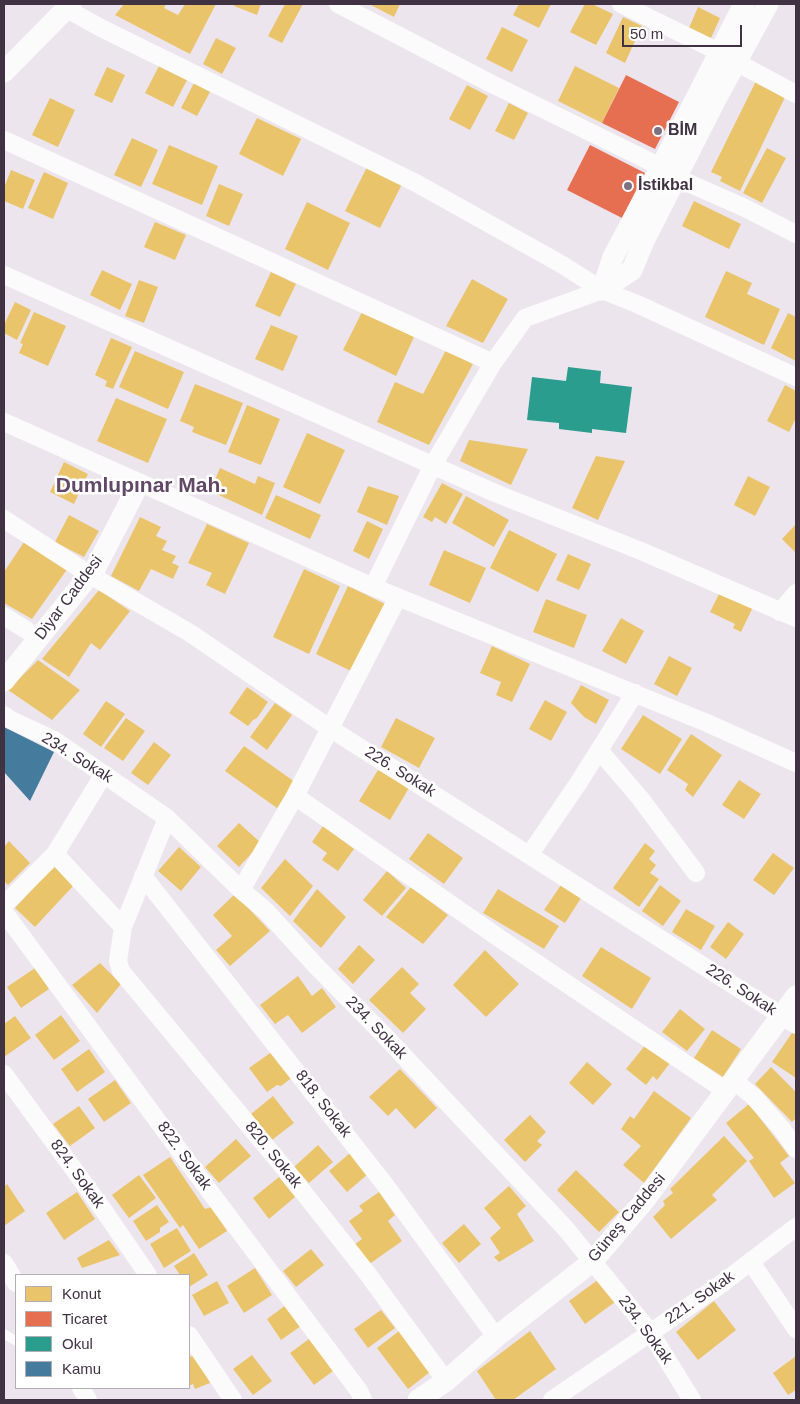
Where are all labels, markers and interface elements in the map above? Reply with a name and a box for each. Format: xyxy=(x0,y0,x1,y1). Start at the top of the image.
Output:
scale bar xyxy=(625,15,745,47)
text: 50 m xyxy=(630,25,663,42)
place label: BİM xyxy=(668,121,697,141)
marker: BİM xyxy=(652,125,664,137)
place label: İstikbal xyxy=(638,176,693,196)
marker: İstikbal xyxy=(622,180,634,192)
district label: Dumlupınar Mah. xyxy=(56,473,226,499)
street label: Diyar Caddesi xyxy=(31,552,107,644)
street label: 234. Sokak xyxy=(38,729,116,787)
street label: 226. Sokak xyxy=(361,743,439,801)
street label: 226. Sokak xyxy=(702,960,780,1020)
street label: 234. Sokak xyxy=(341,993,411,1063)
street label: 818. Sokak xyxy=(291,1067,355,1141)
street label: 822. Sokak xyxy=(153,1118,215,1194)
street label: 820. Sokak xyxy=(240,1118,306,1192)
street label: 824. Sokak xyxy=(46,1136,108,1212)
street label: Güneş Caddesi xyxy=(584,1170,670,1266)
street label: 221. Sokak xyxy=(662,1267,738,1329)
legend xyxy=(15,1274,190,1389)
text: Konut xyxy=(62,1285,101,1302)
street label: 234. Sokak xyxy=(614,1292,676,1368)
text: Ticaret xyxy=(62,1310,107,1327)
text: Okul xyxy=(62,1335,93,1352)
text: Kamu xyxy=(62,1360,101,1377)

